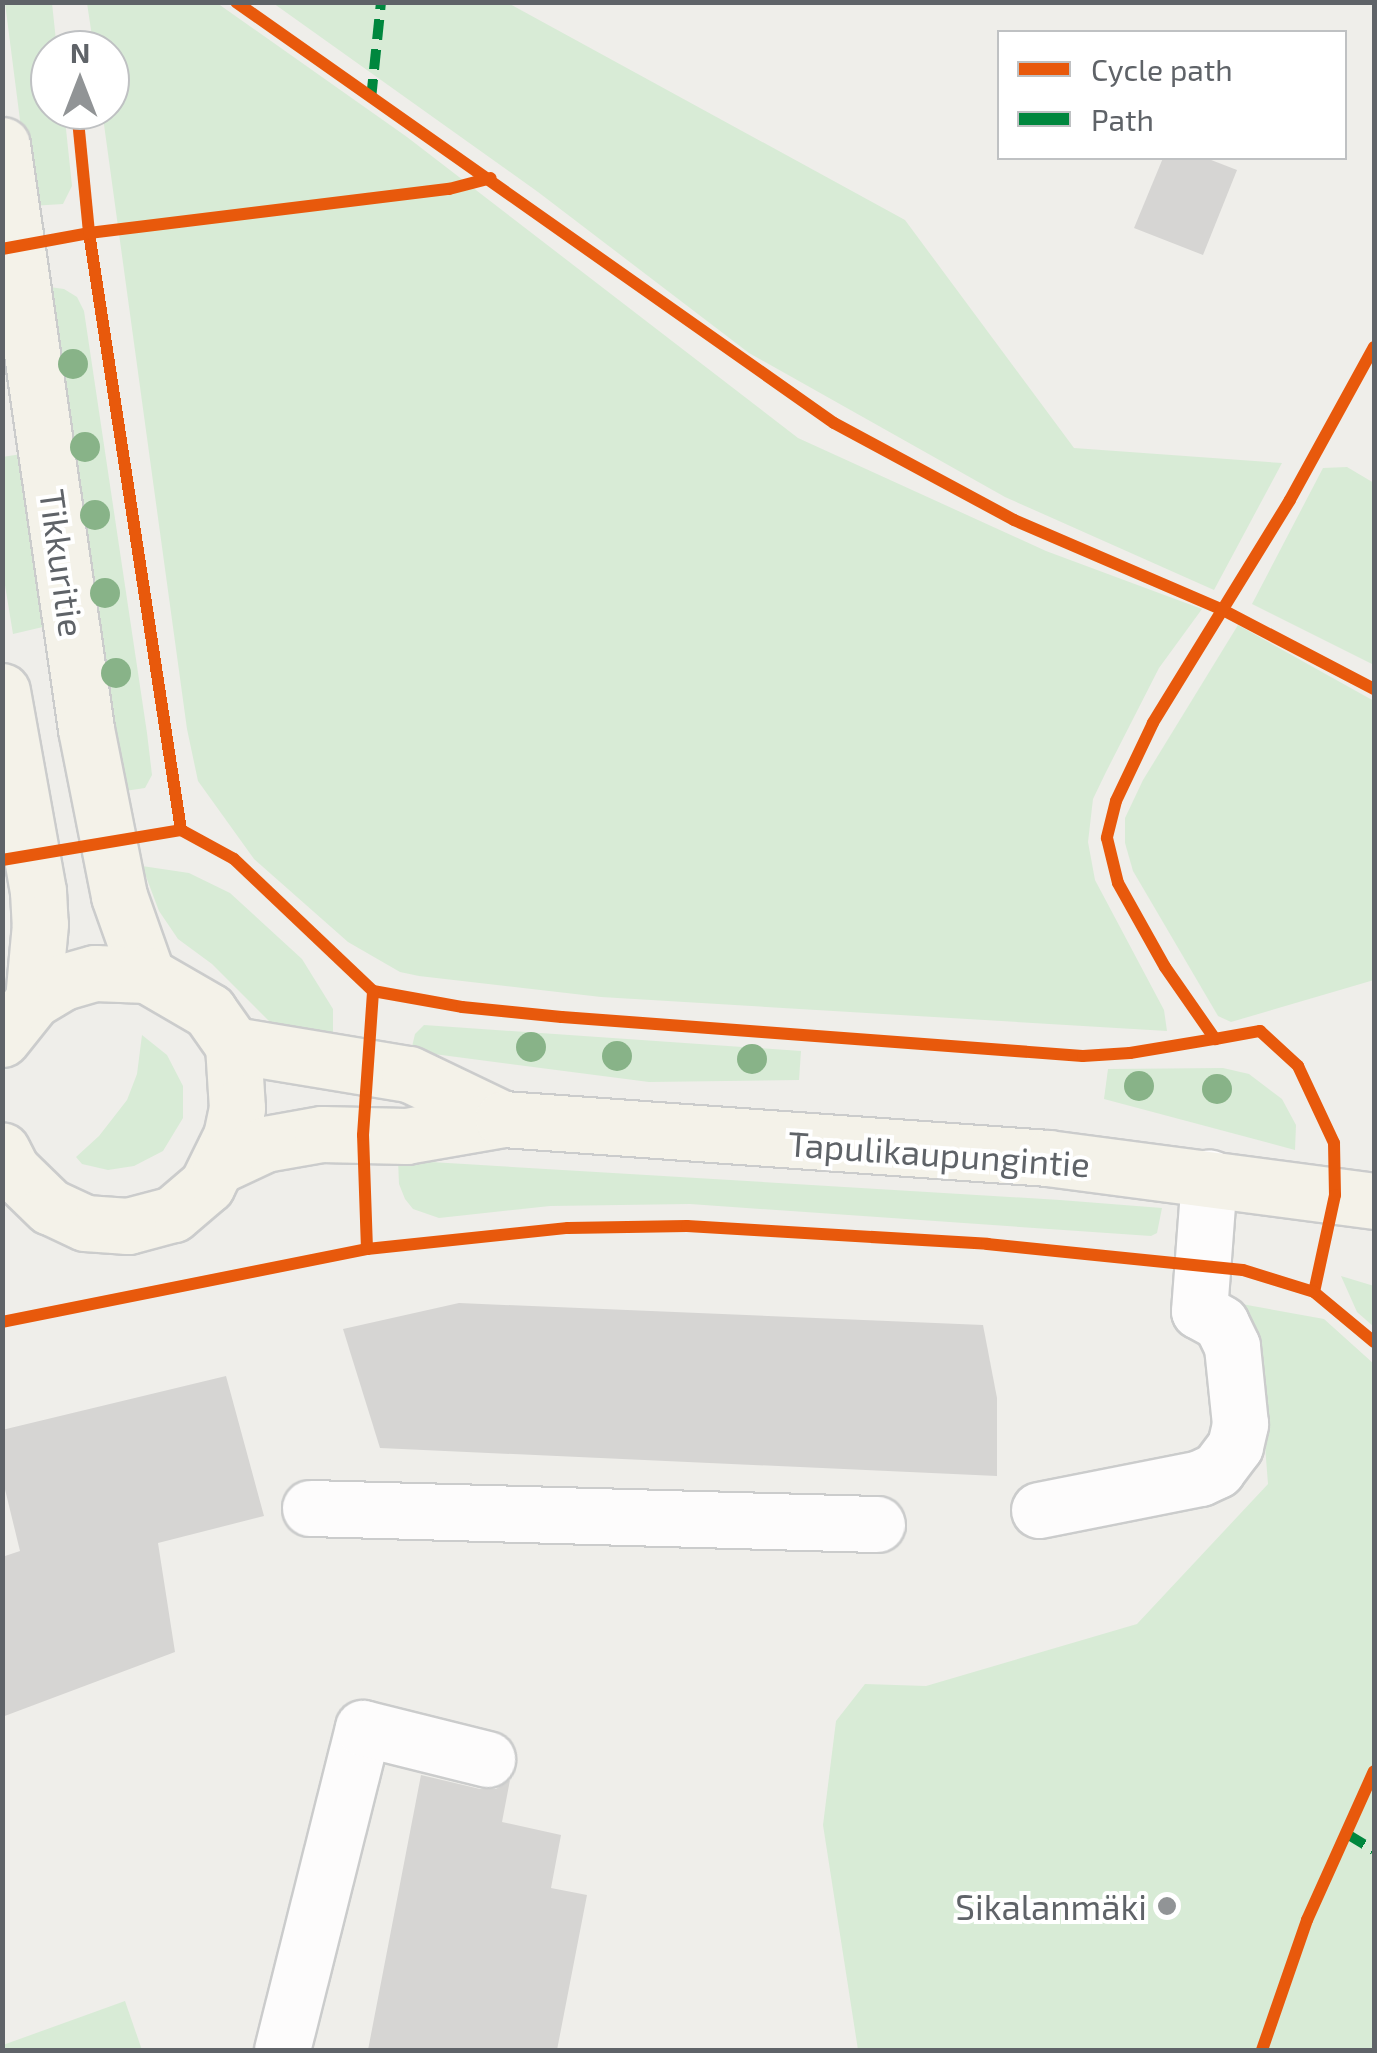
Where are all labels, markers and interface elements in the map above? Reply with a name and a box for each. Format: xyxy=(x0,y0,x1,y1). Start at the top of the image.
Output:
north arrow xyxy=(30,30,130,130)
legend xyxy=(997,30,1347,160)
text: N xyxy=(70,35,90,69)
text: Cycle path xyxy=(1091,51,1233,87)
text: Path xyxy=(1091,101,1154,137)
street label: Tikkuritie xyxy=(32,487,94,639)
street label: Tapulikaupungintie xyxy=(787,1122,1091,1184)
place label: Sikalanmäki xyxy=(955,1885,1147,1927)
marker: Sikalanmäki xyxy=(1156,1895,1178,1917)

